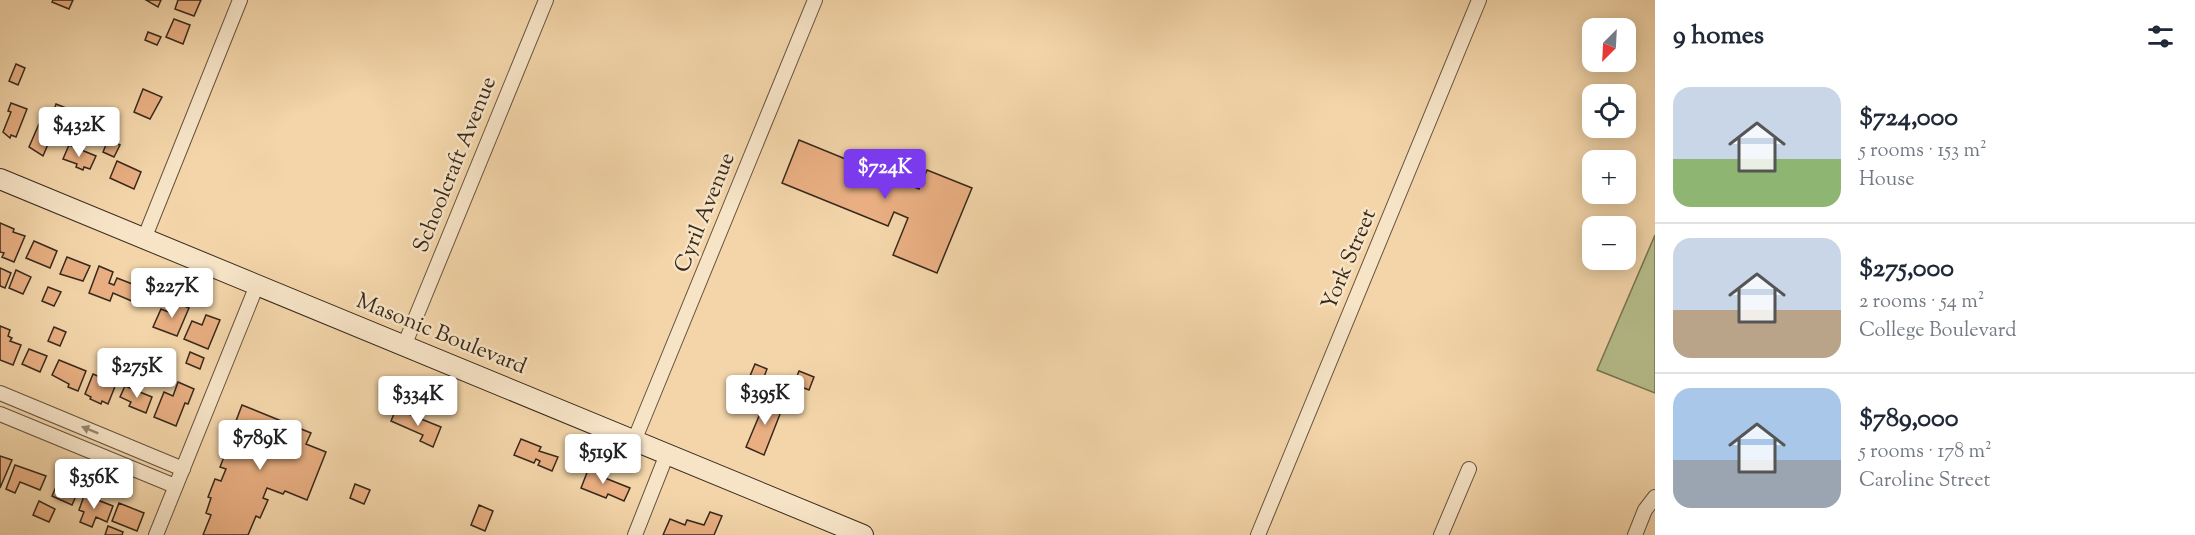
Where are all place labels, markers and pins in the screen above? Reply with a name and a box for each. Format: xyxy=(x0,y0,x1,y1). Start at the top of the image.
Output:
pin: $432K xyxy=(37,107,121,158)
pin: $724K xyxy=(843,149,927,200)
pin: $227K xyxy=(130,268,214,319)
pin: $275K xyxy=(95,348,179,399)
pin: $395K xyxy=(723,375,807,426)
pin: $334K xyxy=(376,376,460,427)
pin: $789K xyxy=(218,420,302,471)
pin: $519K xyxy=(561,434,645,485)
pin: $356K xyxy=(52,459,136,510)

